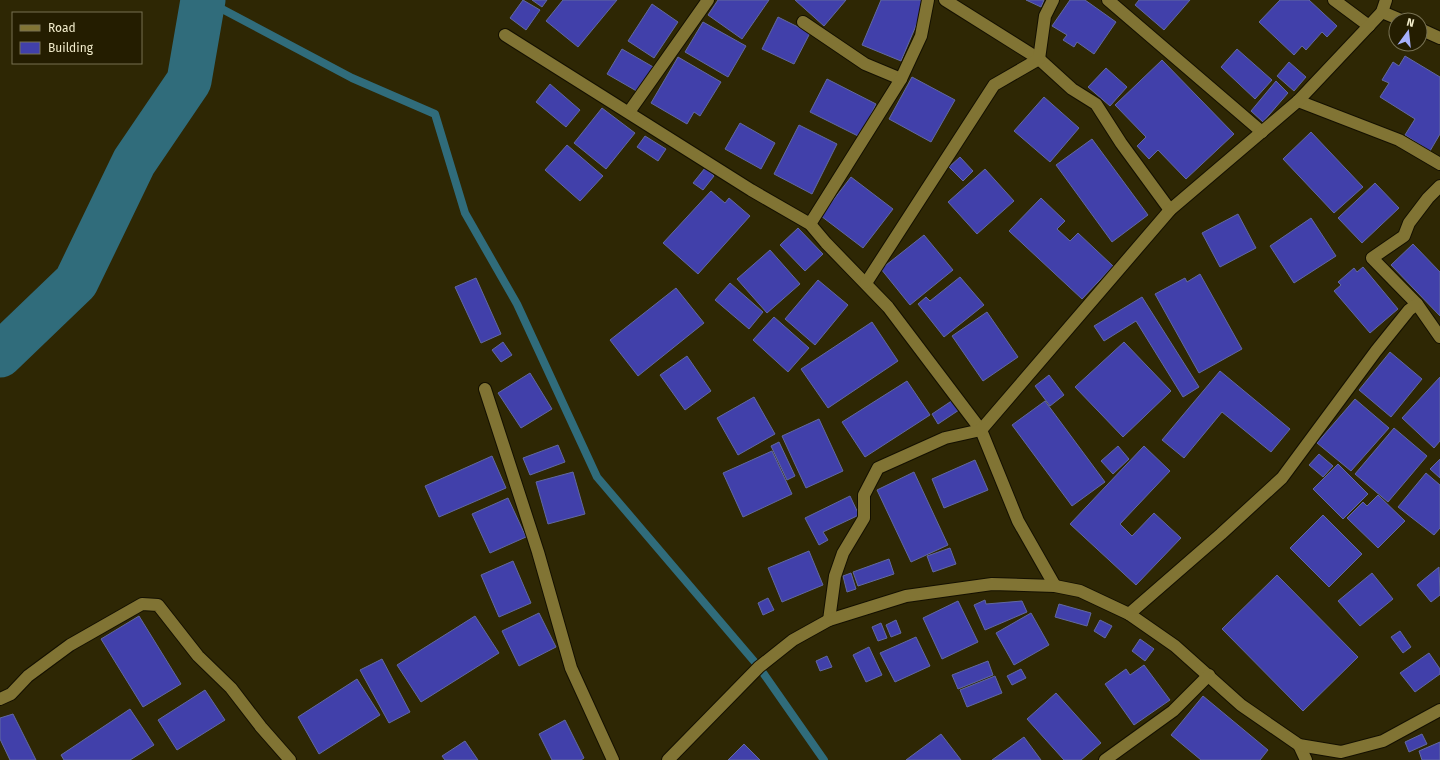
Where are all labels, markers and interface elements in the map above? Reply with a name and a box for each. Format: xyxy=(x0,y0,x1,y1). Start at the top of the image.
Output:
legend xyxy=(12,12,142,64)
north arrow xyxy=(1388,12,1428,52)
text: N xyxy=(1405,16,1416,30)
text: Road xyxy=(48,21,76,35)
text: Building xyxy=(48,41,94,55)

